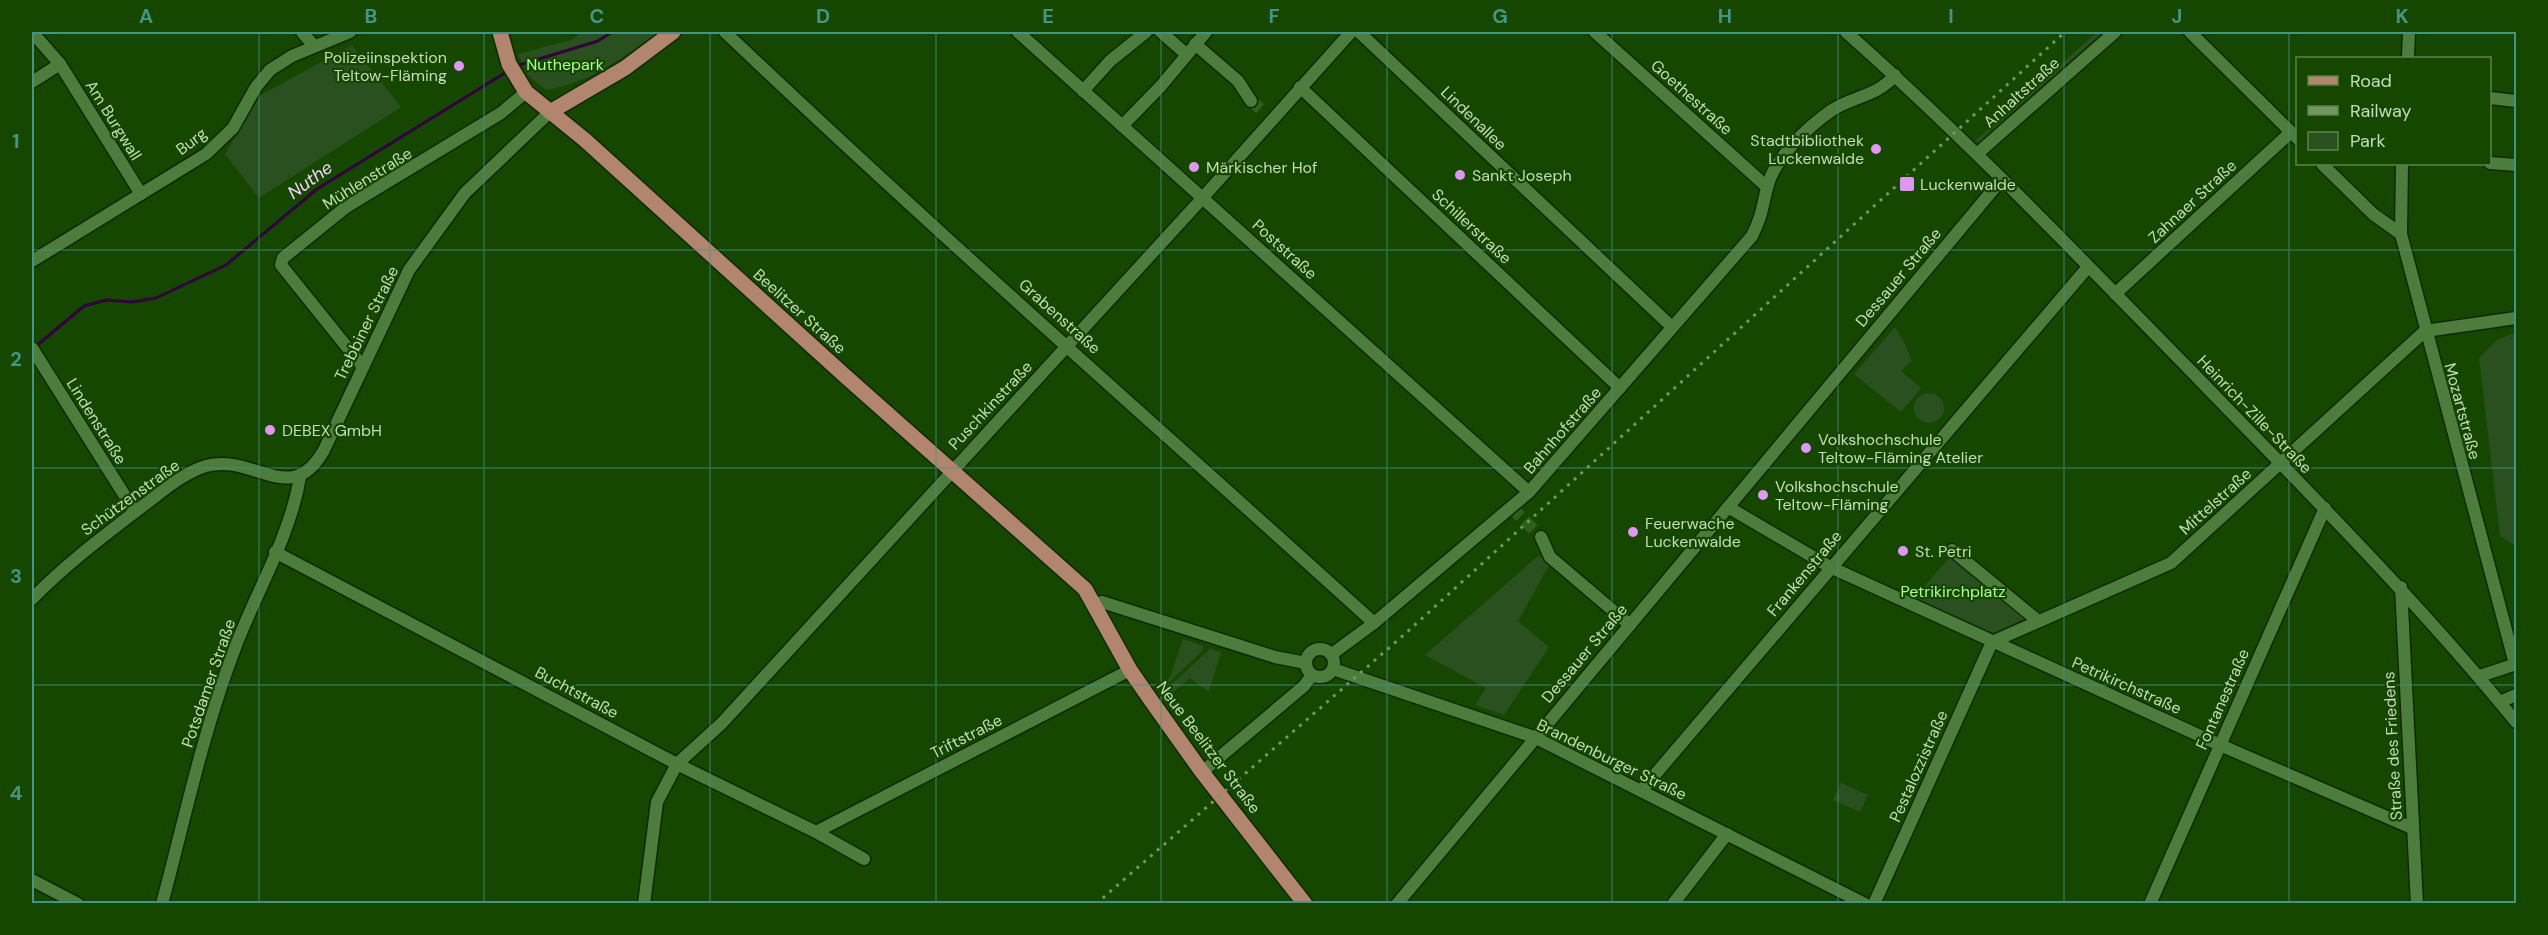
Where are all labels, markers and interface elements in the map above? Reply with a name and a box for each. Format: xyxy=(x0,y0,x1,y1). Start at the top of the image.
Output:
text: A xyxy=(139,3,153,29)
text: B xyxy=(365,3,377,29)
text: C xyxy=(590,3,604,29)
text: D xyxy=(816,3,830,29)
text: E xyxy=(1042,3,1054,29)
text: F xyxy=(1268,3,1280,29)
text: G xyxy=(1492,3,1508,29)
text: H xyxy=(1718,3,1732,29)
text: I xyxy=(1948,3,1954,29)
text: J xyxy=(2172,3,2182,29)
text: K xyxy=(2395,3,2409,29)
place label: Polizeiinspektion Teltow-Fläming xyxy=(324,47,447,86)
street label: Anhaltstraße xyxy=(1979,53,2064,132)
park label: Nuthepark xyxy=(526,54,604,75)
street label: Goethestraße xyxy=(1646,55,1737,140)
legend xyxy=(2296,57,2491,165)
marker: Polizeiinspektion Teltow-Fläming xyxy=(452,59,466,73)
text: Road xyxy=(2350,69,2392,93)
street label: Am Burgwall xyxy=(81,76,146,164)
street label: Lindenallee xyxy=(1436,82,1511,155)
text: Railway xyxy=(2350,99,2412,123)
street label: Burg xyxy=(172,123,211,160)
text: 1 xyxy=(12,128,20,154)
text: Park xyxy=(2350,129,2386,153)
place label: Stadtbibliothek Luckenwalde xyxy=(1750,130,1864,169)
marker: Stadtbibliothek Luckenwalde xyxy=(1869,142,1883,156)
street label: Mühlenstraße xyxy=(319,143,416,214)
water label: Nuthe xyxy=(283,155,337,205)
street label: Zahnaer Straße xyxy=(2144,155,2241,248)
place label: Märkischer Hof xyxy=(1206,157,1317,178)
marker: Märkischer Hof xyxy=(1187,160,1201,174)
place label: Sankt Joseph xyxy=(1472,165,1572,186)
marker: Sankt Joseph xyxy=(1453,168,1467,182)
place label: Luckenwalde xyxy=(1920,174,2016,195)
marker: Luckenwalde xyxy=(1898,175,1916,193)
street label: Schillerstraße xyxy=(1427,184,1516,269)
street label: Poststraße xyxy=(1248,215,1322,284)
street label: Dessauer Straße xyxy=(1851,223,1946,331)
street label: Trebbiner Straße xyxy=(330,263,403,384)
street label: Beelitzer Straße xyxy=(749,264,850,359)
street label: Grabenstraße xyxy=(1014,274,1105,359)
text: 2 xyxy=(10,346,22,372)
street label: Heinrich-Zille-Straße xyxy=(2193,351,2317,478)
street label: Puschkinstraße xyxy=(944,357,1037,454)
street label: Mozartstraße xyxy=(2440,361,2485,462)
street label: Lindenstraße xyxy=(62,374,131,468)
street label: Bahnhofstraße xyxy=(1519,382,1606,478)
place label: DEBEX GmbH xyxy=(282,420,382,441)
marker: DEBEX GmbH xyxy=(263,423,277,437)
place label: Volkshochschule Teltow-Fläming Atelier xyxy=(1818,429,1983,468)
marker: Volkshochschule Teltow-Fläming Atelier xyxy=(1799,441,1813,455)
street label: Schützenstraße xyxy=(77,455,184,540)
street label: Mittelstraße xyxy=(2175,463,2256,539)
place label: Volkshochschule Teltow-Fläming xyxy=(1775,476,1899,515)
marker: Volkshochschule Teltow-Fläming xyxy=(1756,488,1770,502)
place label: Feuerwache Luckenwalde xyxy=(1645,513,1741,552)
marker: Feuerwache Luckenwalde xyxy=(1626,525,1640,539)
street label: Frankenstraße xyxy=(1762,526,1847,621)
place label: St. Petri xyxy=(1915,541,1972,562)
marker: St. Petri xyxy=(1896,544,1910,558)
text: 3 xyxy=(10,563,22,589)
park label: Petrikirchplatz xyxy=(1900,581,2006,602)
street label: Dessauer Straße xyxy=(1537,599,1632,707)
street label: Potsdamer Straße xyxy=(177,616,240,750)
street label: Fontanestraße xyxy=(2191,646,2254,753)
street label: Petrikirchstraße xyxy=(2069,652,2185,719)
street label: Buchtstraße xyxy=(531,662,622,723)
street label: Straße des Friedens xyxy=(2378,671,2407,821)
street label: Neue Beelitzer Straße xyxy=(1152,677,1265,818)
street label: Pestalozzistraße xyxy=(1884,707,1952,825)
street label: Triftstraße xyxy=(927,709,1006,763)
street label: Brandenburger Straße xyxy=(1533,714,1690,805)
text: 4 xyxy=(10,780,23,806)

